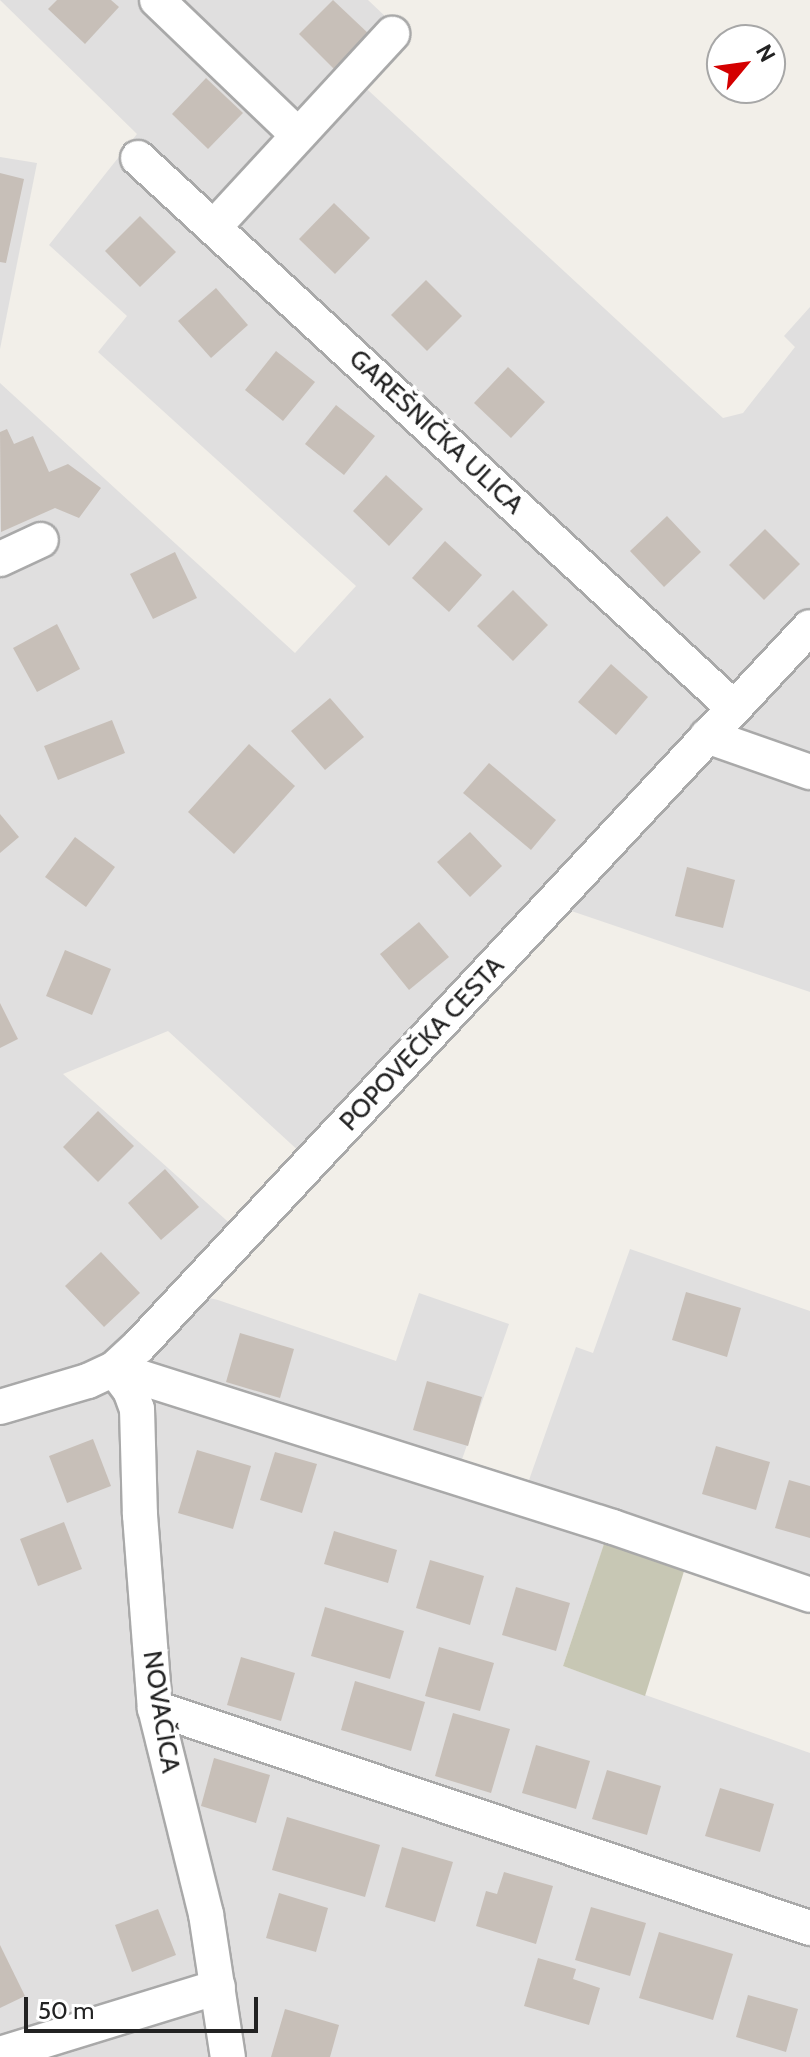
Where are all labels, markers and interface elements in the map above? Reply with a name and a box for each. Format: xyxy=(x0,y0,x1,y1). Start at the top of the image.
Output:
north arrow xyxy=(706,24,786,104)
text: N xyxy=(750,40,781,66)
street label: GAREŠNIČKA ULICA xyxy=(342,343,530,521)
street label: POPOVEČKA CESTA xyxy=(333,951,511,1137)
street label: NOVAČICA xyxy=(136,1649,186,1775)
scale bar xyxy=(28,1981,262,2031)
text: 50 m xyxy=(38,1996,94,2025)

